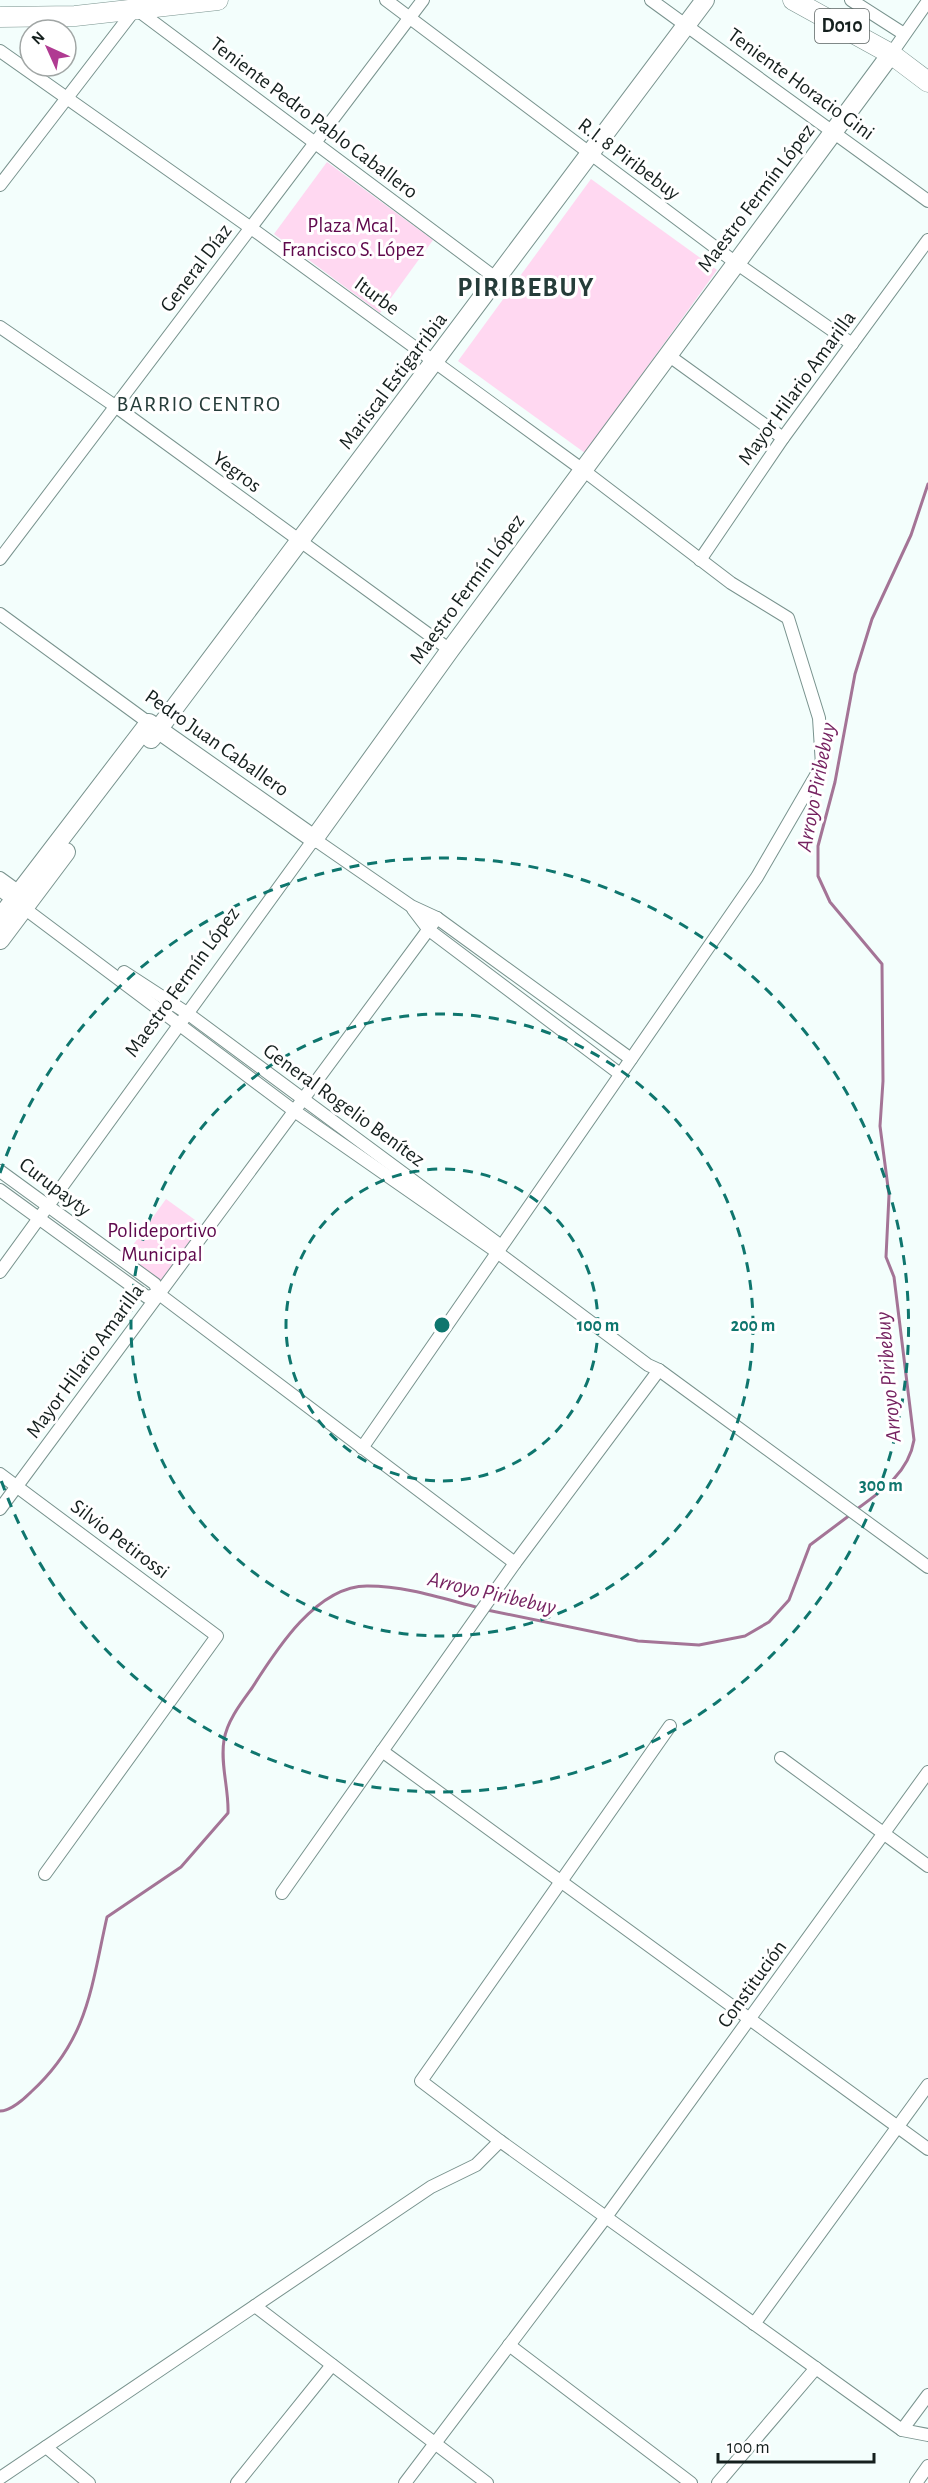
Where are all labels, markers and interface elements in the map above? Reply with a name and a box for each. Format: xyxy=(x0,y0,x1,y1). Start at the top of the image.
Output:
road number: D010 xyxy=(815,9,869,43)
north arrow xyxy=(18,18,78,78)
street label: Teniente Horacio Gini xyxy=(724,24,878,144)
text: N xyxy=(29,29,48,48)
street label: Teniente Pedro Pablo Caballero xyxy=(206,33,422,203)
street label: R.I. 8 Piribebuy xyxy=(574,114,684,204)
street label: Maestro Fermín López xyxy=(694,120,818,276)
park label: Plaza Mcal. Francisco S. López xyxy=(282,215,424,260)
street label: General Díaz xyxy=(156,220,236,316)
street label: Iturbe xyxy=(351,273,403,319)
district label: PIRIBEBUY xyxy=(457,274,595,301)
street label: Mayor Hilario Amarilla xyxy=(734,307,860,469)
street label: Mariscal Estigarribia xyxy=(335,309,451,453)
district label: BARRIO CENTRO xyxy=(116,393,282,415)
street label: Yegros xyxy=(209,448,265,496)
street label: Maestro Fermín López xyxy=(406,510,528,668)
street label: Pedro Juan Caballero xyxy=(141,686,293,800)
water label: Arroyo Piribebuy xyxy=(793,721,839,854)
street label: Maestro Fermín López xyxy=(121,903,243,1061)
street label: General Rogelio Benítez xyxy=(259,1040,429,1170)
street label: Curupayty xyxy=(15,1154,95,1220)
park label: Polideportivo Municipal xyxy=(107,1220,217,1265)
street label: Mayor Hilario Amarilla xyxy=(22,1280,148,1442)
water label: Arroyo Piribebuy xyxy=(871,1311,905,1444)
centre of rings xyxy=(432,1315,452,1335)
text: 100 m xyxy=(577,1317,619,1335)
text: 200 m xyxy=(731,1317,775,1335)
text: 300 m xyxy=(859,1477,903,1495)
street label: Silvio Petirossi xyxy=(67,1495,173,1583)
water label: Arroyo Piribebuy xyxy=(425,1567,558,1618)
street label: Constitución xyxy=(713,1936,791,2032)
scale bar xyxy=(718,2426,874,2464)
text: 100 m xyxy=(727,2439,770,2457)

